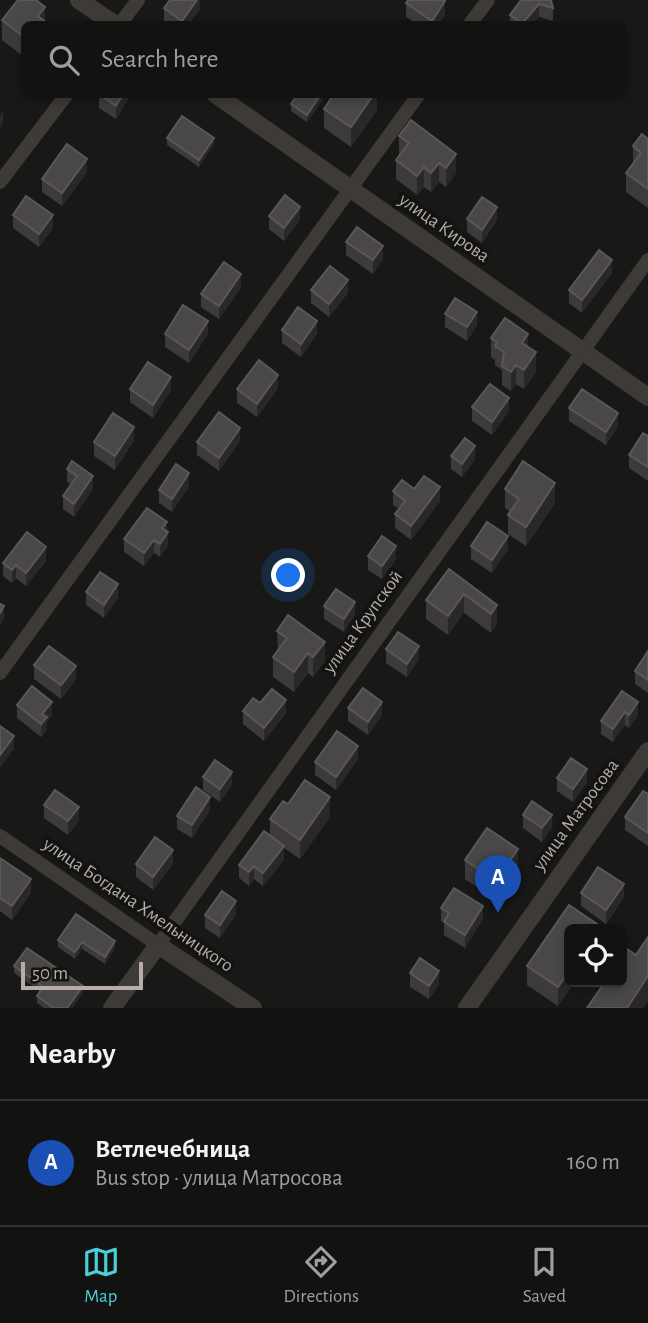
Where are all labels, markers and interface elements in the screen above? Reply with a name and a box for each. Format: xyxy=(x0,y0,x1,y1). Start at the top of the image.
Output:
search box xyxy=(21,21,627,98)
icon: search xyxy=(45,41,83,79)
text: Search here xyxy=(101,46,219,72)
street label: улица Кирова xyxy=(395,189,493,266)
your location xyxy=(271,558,305,592)
street label: улица Крупской xyxy=(319,567,406,678)
street label: улица Матросова xyxy=(529,756,623,875)
street label: улица Богдана Хмельницкого xyxy=(39,834,236,976)
pin: A xyxy=(475,855,521,913)
map controls xyxy=(564,924,627,987)
button: locate xyxy=(564,924,627,987)
scale bar xyxy=(21,959,144,991)
text: 50 m xyxy=(32,964,68,983)
text: Nearby xyxy=(28,1039,116,1069)
text: Ветлечебница xyxy=(95,1136,250,1162)
text: A xyxy=(44,1151,58,1174)
text: 160 m xyxy=(567,1151,620,1174)
text: Bus stop · улица Матросова xyxy=(95,1167,343,1190)
tab: Map xyxy=(82,1243,120,1308)
tab: Directions xyxy=(283,1243,359,1308)
tab: Saved xyxy=(523,1243,566,1308)

